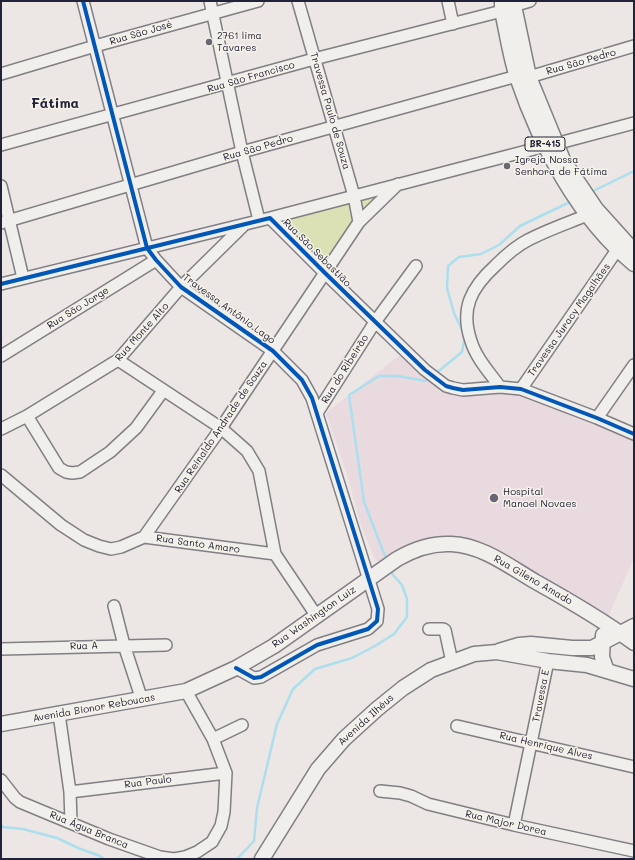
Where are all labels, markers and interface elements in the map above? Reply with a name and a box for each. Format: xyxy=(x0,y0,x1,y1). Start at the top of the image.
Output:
street label: Rua São José xyxy=(108,18,174,48)
place label: 2761 lima Tavares xyxy=(217,30,262,54)
marker: 2761 lima Tavares xyxy=(204,37,214,47)
street label: Rua São Pedro xyxy=(545,46,617,78)
street label: Travessa Paulo de Souza xyxy=(307,51,353,171)
street label: Rua São Francisco xyxy=(206,59,296,95)
district label: Fátima xyxy=(31,96,79,112)
street label: Rua São Pedro xyxy=(222,132,294,164)
road number: BR-415 xyxy=(525,137,565,151)
place label: Igreja Nossa Senhora de Fátima xyxy=(515,154,608,178)
marker: Igreja Nossa Senhora de Fátima xyxy=(502,161,512,171)
street label: Rua São Sebastião xyxy=(281,217,353,289)
street label: Travessa Juracy Magalhães xyxy=(525,261,613,379)
street label: Travessa Antônio Lago xyxy=(180,271,278,347)
street label: Rua São Jorge xyxy=(45,284,111,332)
street label: Rua Monte Alto xyxy=(113,300,171,364)
street label: Rua do Ribeirão xyxy=(319,332,371,406)
street label: Rua Reinaldo Andrade de Souza xyxy=(172,359,270,495)
place label: Hospital Manoel Novaes xyxy=(503,486,576,510)
marker: Hospital Manoel Novaes xyxy=(488,492,500,504)
street label: Rua Santo Amaro xyxy=(155,532,241,556)
street label: Rua Gileno Amado xyxy=(492,553,574,607)
street label: Rua Washington Luiz xyxy=(270,584,358,650)
street label: Rua A xyxy=(70,640,98,652)
street label: Travessa E xyxy=(530,669,552,723)
street label: Avenida Bionor Reboucas xyxy=(32,691,156,725)
street label: Avenida Ilhéus xyxy=(336,692,396,748)
street label: Rua Henrique Alves xyxy=(498,729,594,763)
street label: Rua Paulo xyxy=(124,773,172,791)
street label: Rua Major Dorea xyxy=(464,808,548,838)
street label: Rua Água Branca xyxy=(48,809,130,851)

